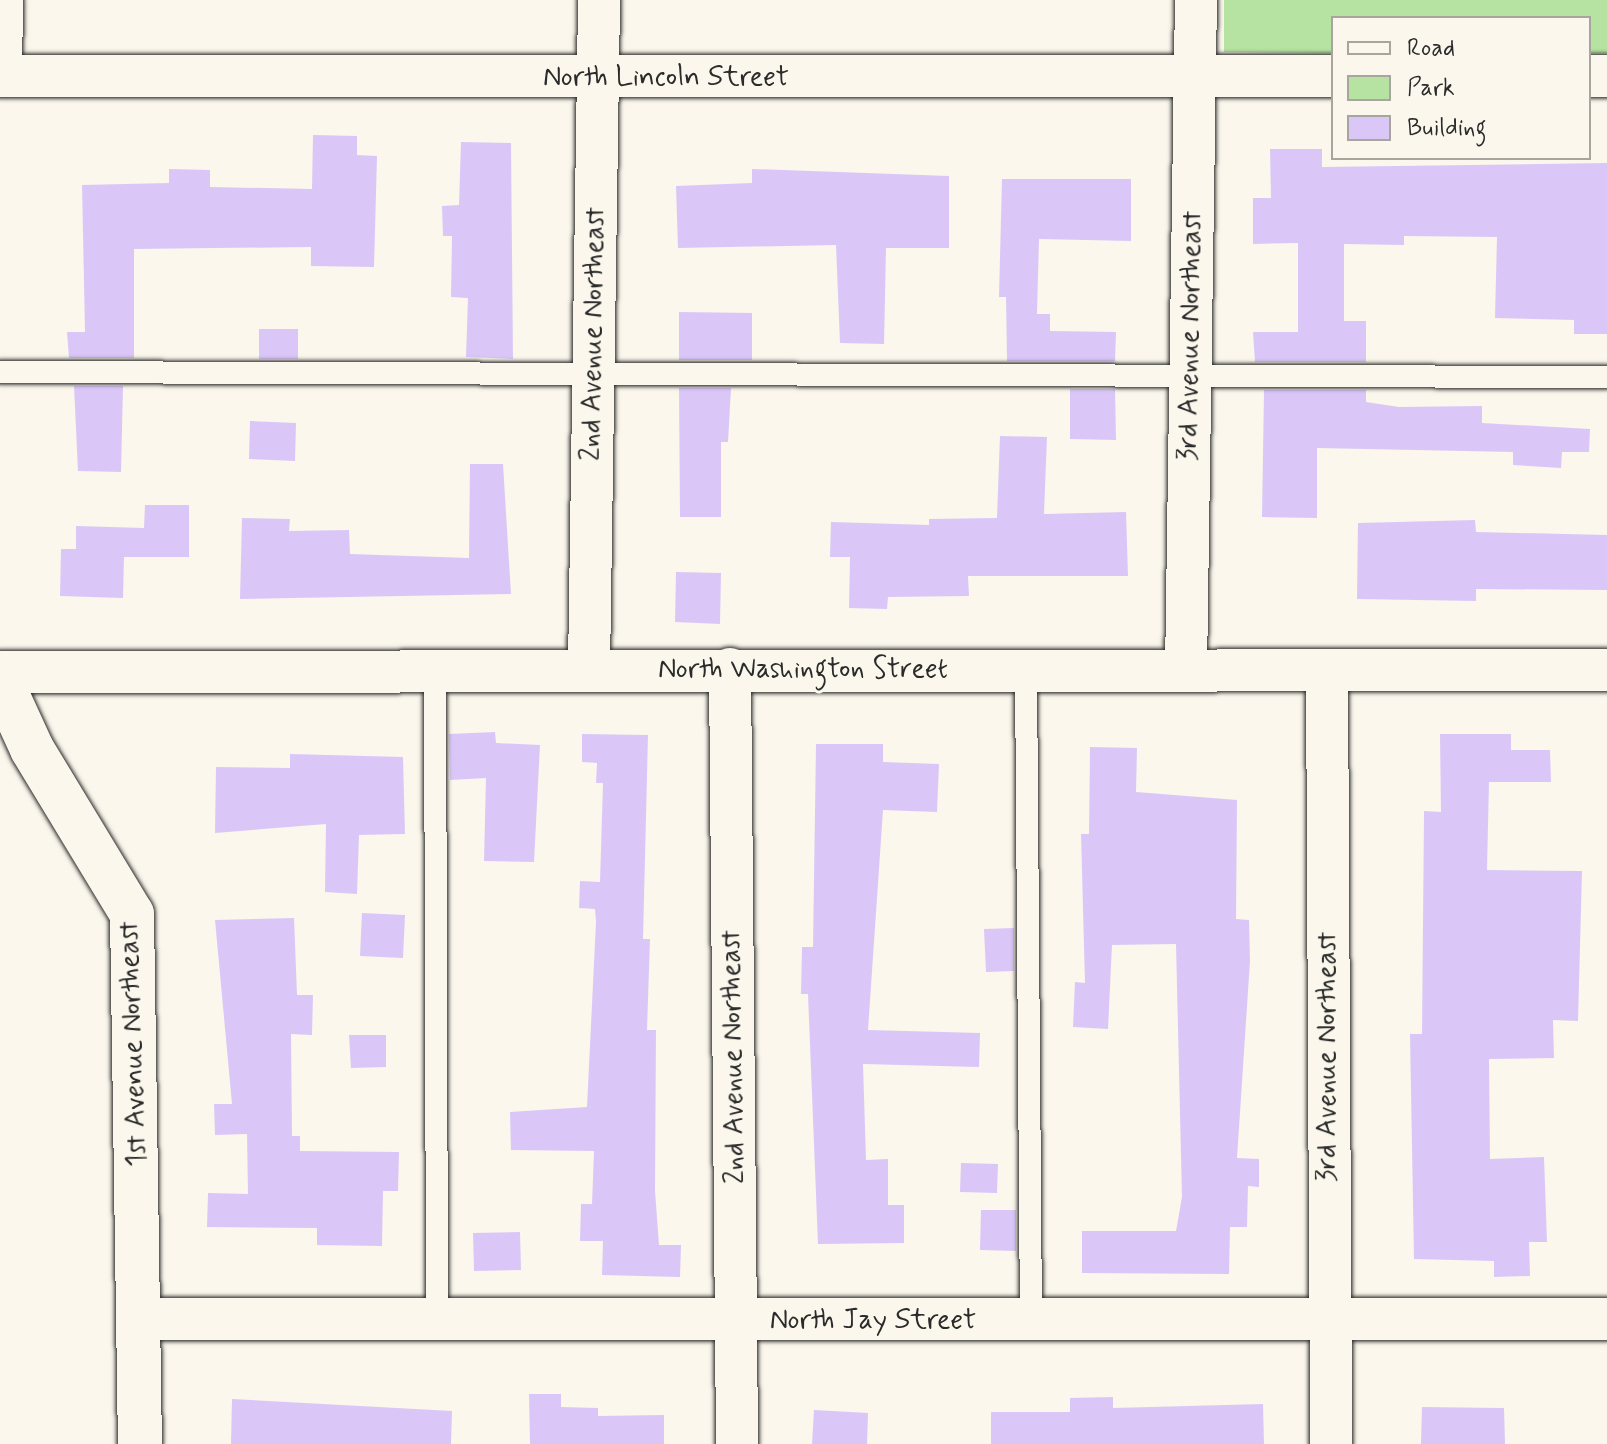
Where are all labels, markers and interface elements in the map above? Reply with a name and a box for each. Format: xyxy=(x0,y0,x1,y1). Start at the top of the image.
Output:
legend xyxy=(1331,16,1591,160)
text: Road xyxy=(1407,33,1455,64)
street label: North Lincoln Street xyxy=(544,61,788,95)
text: Park xyxy=(1407,73,1455,104)
text: Building xyxy=(1407,113,1487,144)
street label: 2nd Avenue Northeast xyxy=(575,205,613,463)
street label: 3rd Avenue Northeast xyxy=(1172,209,1210,463)
street label: North Washington Street xyxy=(656,653,950,687)
street label: 1st Avenue Northeast xyxy=(113,920,155,1168)
street label: 2nd Avenue Northeast xyxy=(715,928,753,1186)
street label: 3rd Avenue Northeast xyxy=(1311,931,1345,1183)
street label: North Jay Street xyxy=(770,1304,976,1338)

